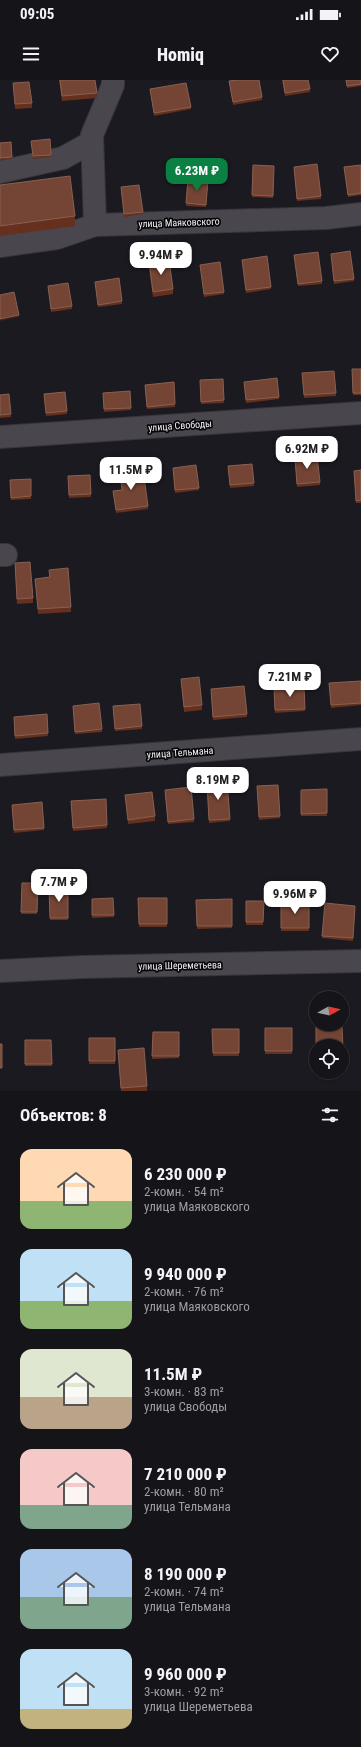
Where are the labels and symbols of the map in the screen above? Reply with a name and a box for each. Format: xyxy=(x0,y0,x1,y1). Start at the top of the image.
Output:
pin: 6.23M ₽ xyxy=(160,158,234,192)
street label: улица Маяковского xyxy=(138,216,220,229)
pin: 9.94M ₽ xyxy=(124,242,198,276)
street label: улица Свободы xyxy=(148,418,212,433)
pin: 6.92M ₽ xyxy=(270,436,344,470)
pin: 11.5M ₽ xyxy=(94,457,168,491)
pin: 7.21M ₽ xyxy=(253,664,327,698)
street label: улица Тельмана xyxy=(146,745,214,760)
pin: 8.19M ₽ xyxy=(181,767,255,801)
pin: 7.7M ₽ xyxy=(26,869,92,903)
pin: 9.96M ₽ xyxy=(258,881,332,915)
street label: улица Шереметьева xyxy=(138,959,222,972)
north arrow xyxy=(309,991,349,1031)

